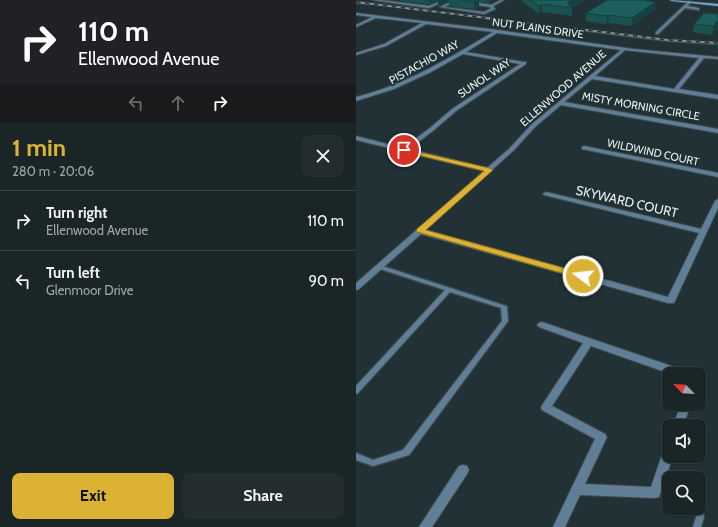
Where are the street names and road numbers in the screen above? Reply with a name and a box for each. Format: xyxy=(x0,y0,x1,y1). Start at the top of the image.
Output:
street label: NUT PLAINS DRIVE xyxy=(491,15,585,41)
street label: PISTACHIO WAY xyxy=(386,37,462,87)
street label: ELLENWOOD AVENUE xyxy=(517,47,609,129)
street label: SUNOL WAY xyxy=(455,55,514,101)
street label: MISTY MORNING CIRCLE xyxy=(581,89,701,123)
street label: WILDWIND COURT xyxy=(606,135,700,169)
street label: SKYWARD COURT xyxy=(574,181,680,221)

